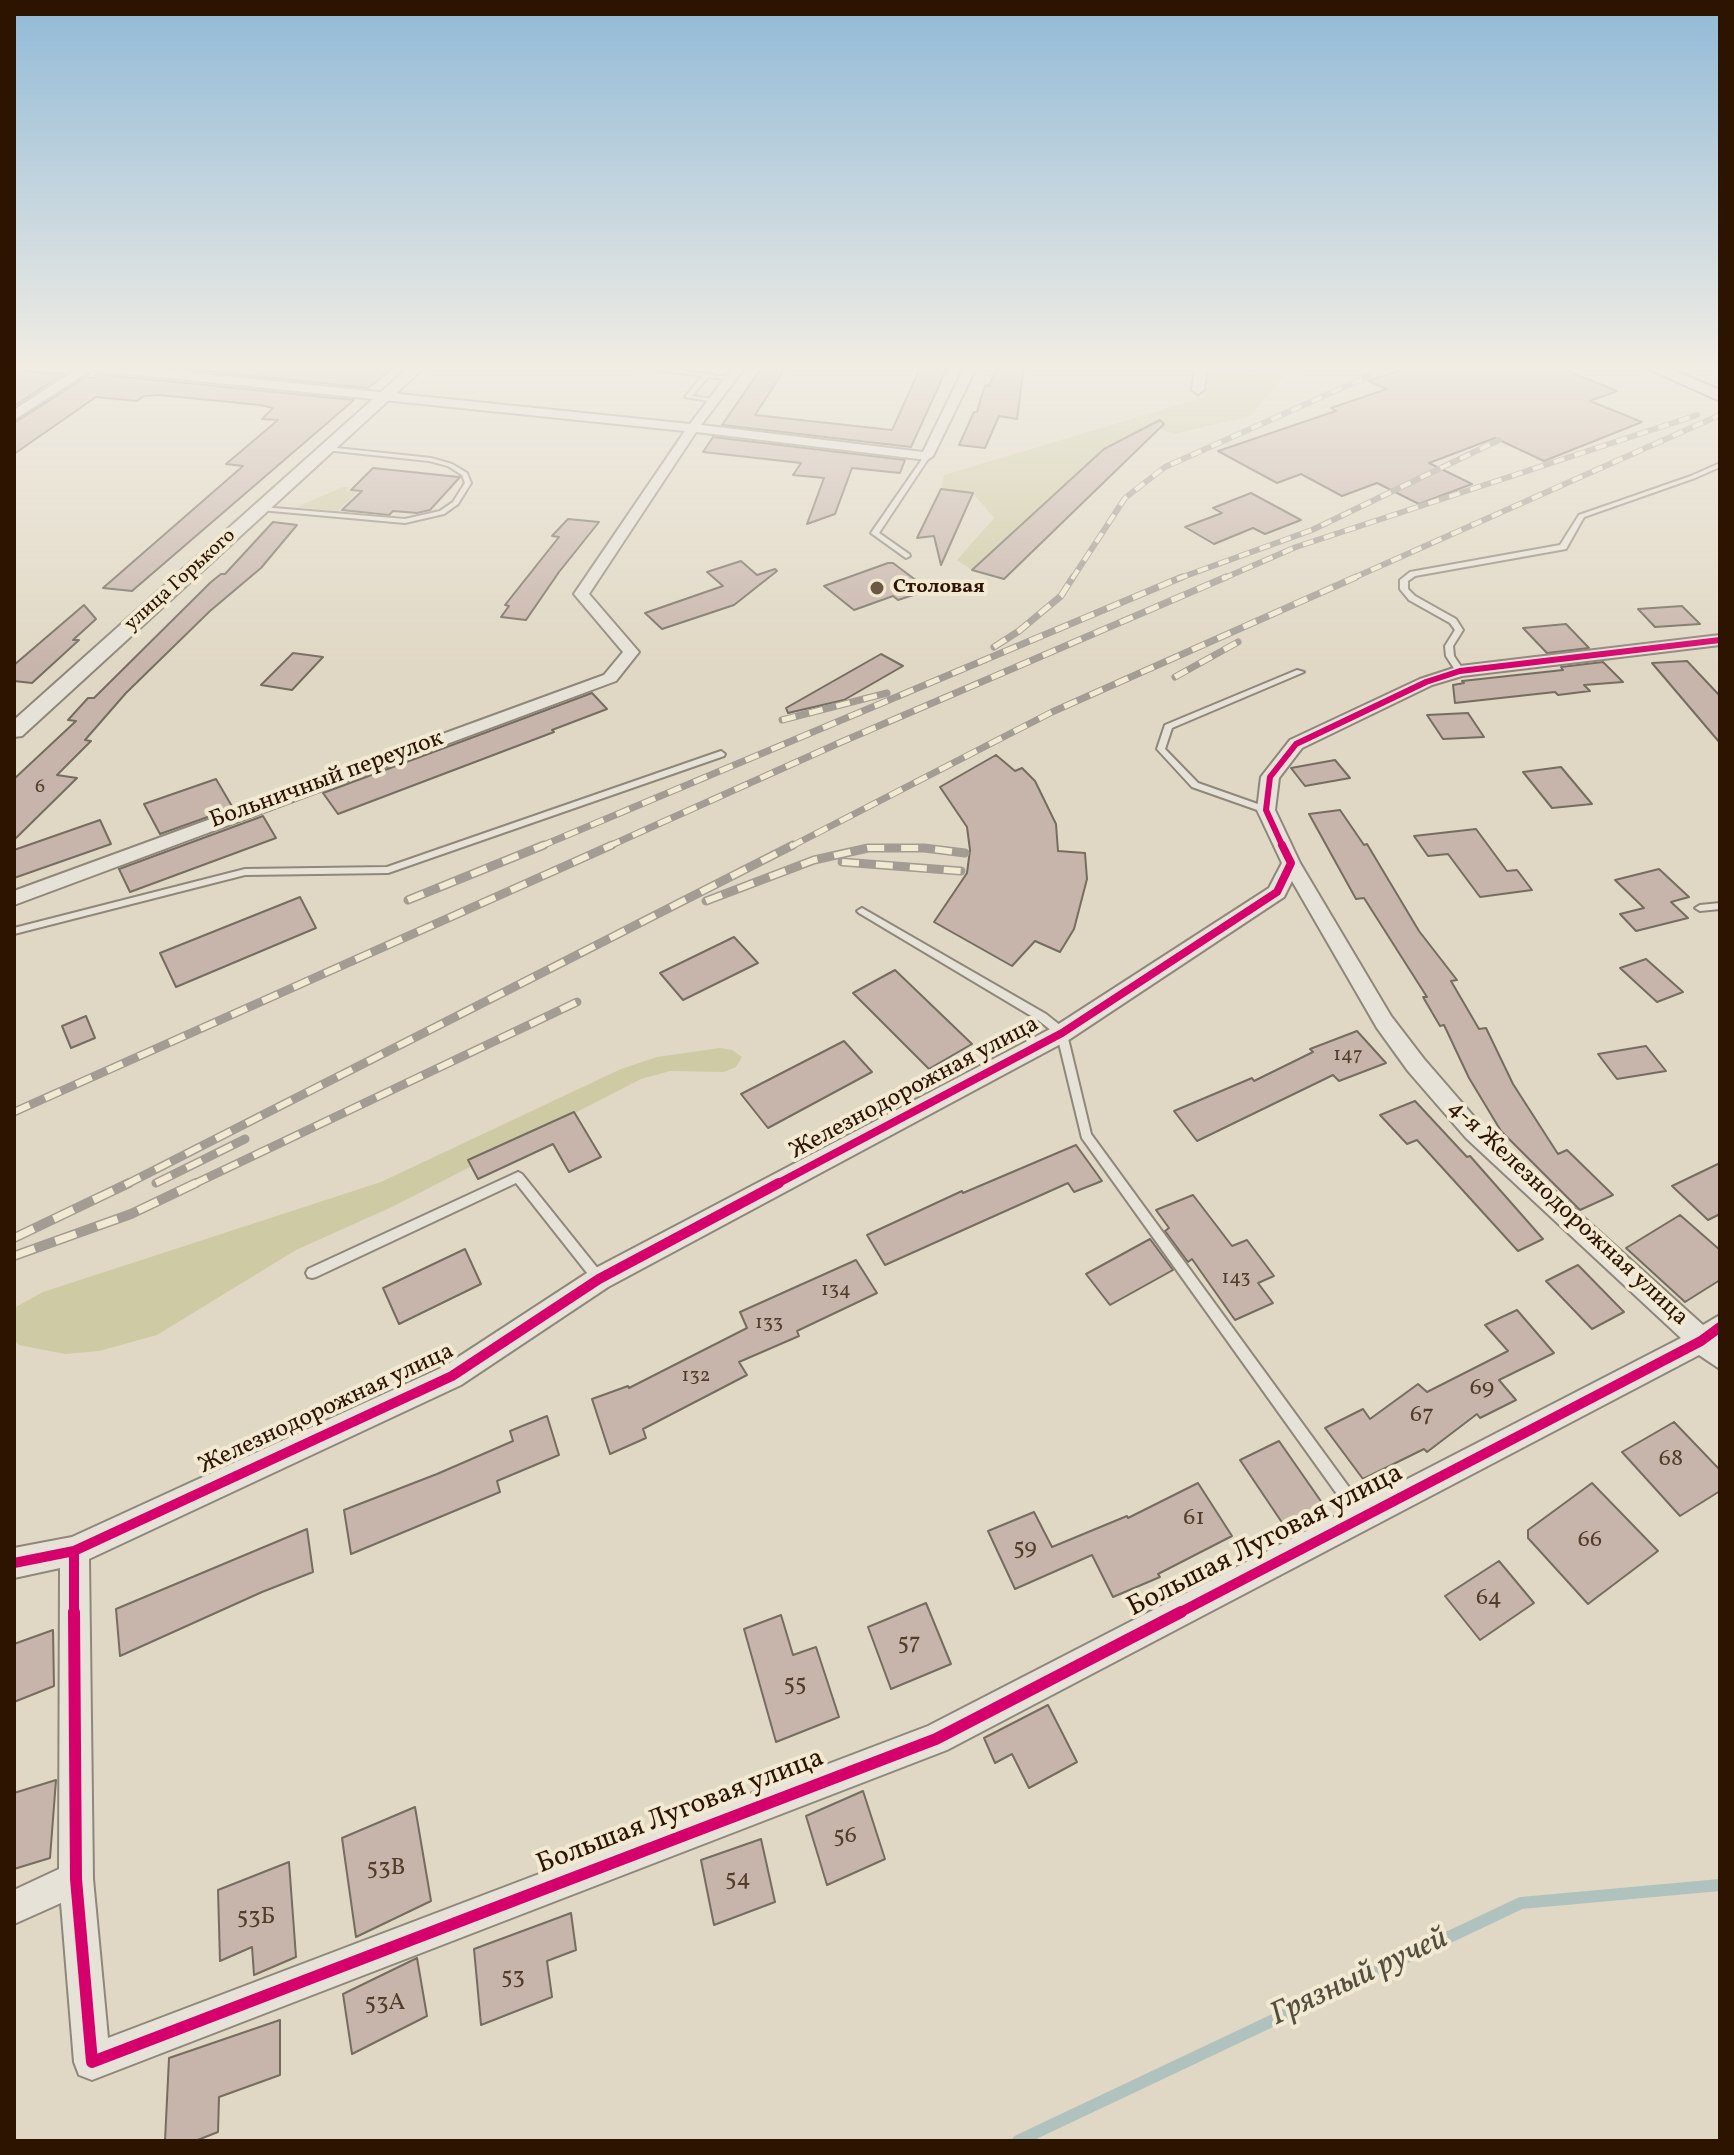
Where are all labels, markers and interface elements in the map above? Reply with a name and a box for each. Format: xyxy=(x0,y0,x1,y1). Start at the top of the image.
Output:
street label: улица Горького xyxy=(120,525,242,637)
place label: Столовая xyxy=(893,576,985,600)
marker: Столовая xyxy=(868,579,886,597)
street label: Больничный переулок xyxy=(206,725,448,837)
house number: 6 xyxy=(35,776,45,800)
street label: Железнодорожная улица xyxy=(785,1011,1045,1167)
house number: 147 xyxy=(1333,1044,1363,1068)
street label: 4-я Железнодорожная улица xyxy=(1441,1095,1693,1333)
house number: 143 xyxy=(1221,1267,1251,1291)
house number: 134 xyxy=(821,1279,851,1303)
house number: 133 xyxy=(755,1312,783,1336)
street label: Железнодорожная улица xyxy=(195,1338,459,1482)
house number: 132 xyxy=(682,1365,710,1389)
house number: 69 xyxy=(1470,1376,1494,1404)
house number: 67 xyxy=(1410,1403,1434,1431)
house number: 68 xyxy=(1659,1447,1683,1475)
street label: Большая Луговая улица xyxy=(1123,1458,1409,1626)
house number: 61 xyxy=(1183,1506,1205,1534)
house number: 66 xyxy=(1578,1528,1602,1556)
house number: 59 xyxy=(1013,1536,1037,1564)
house number: 64 xyxy=(1476,1586,1502,1614)
house number: 57 xyxy=(897,1631,921,1659)
house number: 55 xyxy=(783,1672,807,1700)
street label: Большая Луговая улица xyxy=(533,1743,829,1883)
house number: 56 xyxy=(833,1824,857,1852)
house number: 53В xyxy=(367,1856,405,1884)
house number: 54 xyxy=(725,1867,751,1895)
house number: 53Б xyxy=(237,1905,275,1933)
water label: Грязный ручей xyxy=(1265,1921,1455,2037)
house number: 53 xyxy=(501,1965,525,1993)
house number: 53А xyxy=(365,1991,405,2019)

